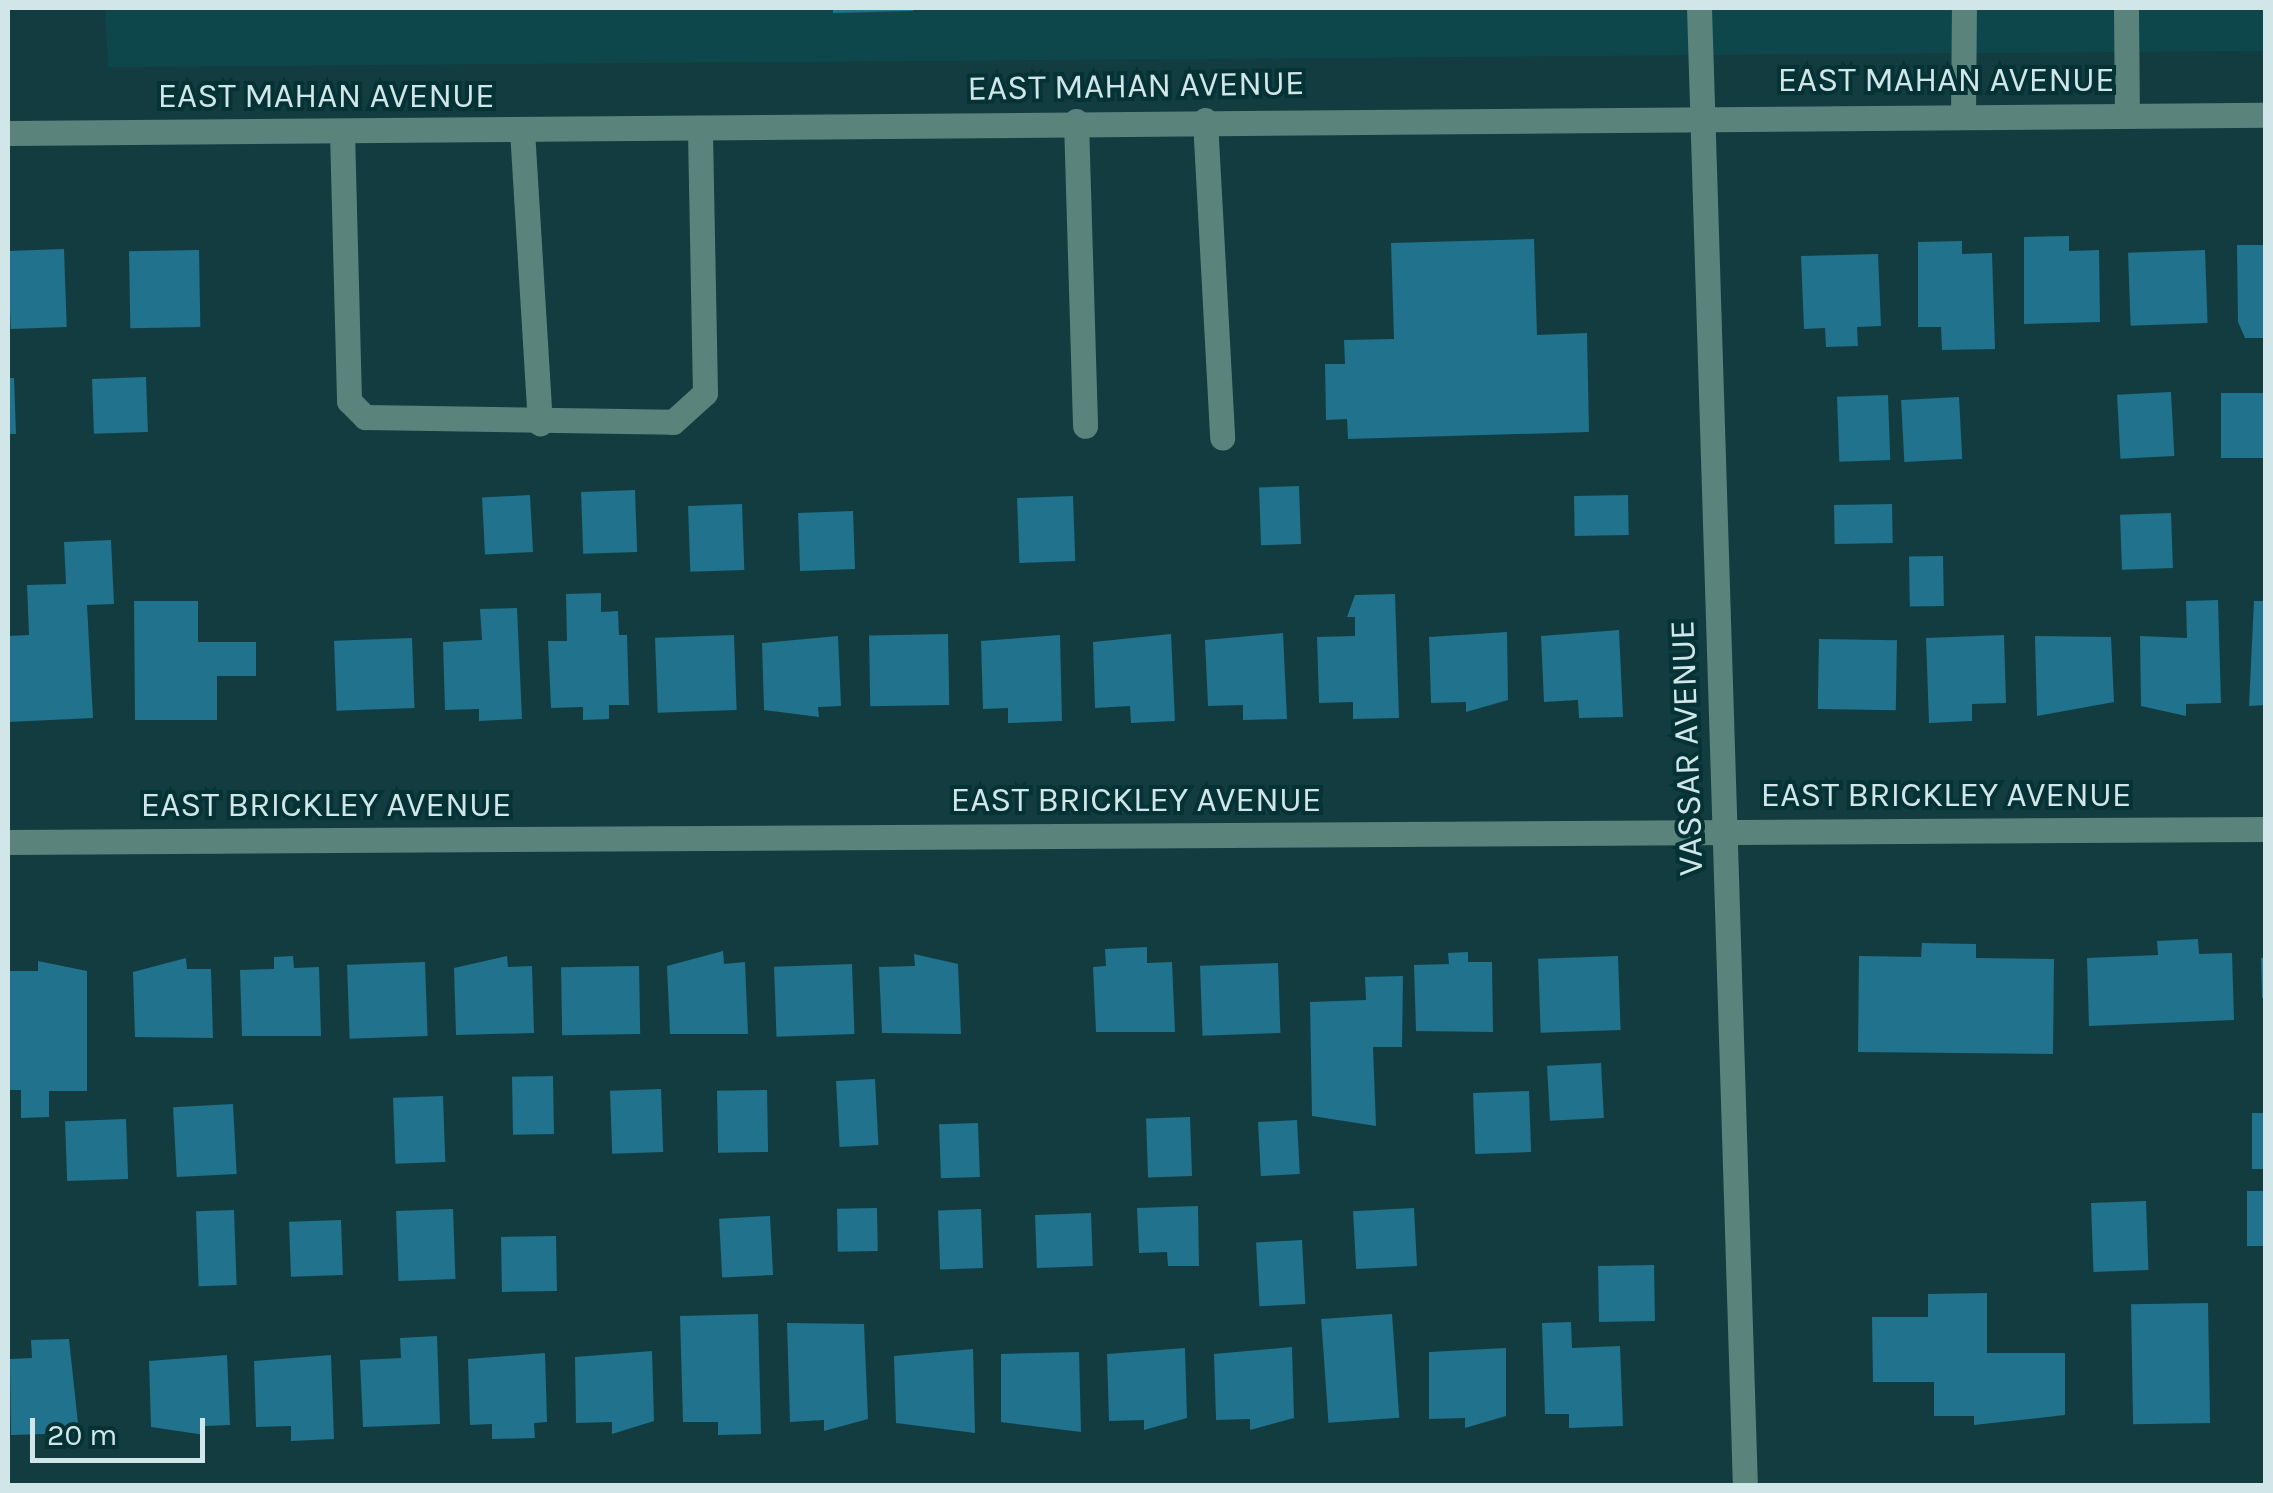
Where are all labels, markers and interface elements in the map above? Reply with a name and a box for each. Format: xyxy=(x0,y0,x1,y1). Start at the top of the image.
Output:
street label: EAST MAHAN AVENUE xyxy=(1777,59,2115,101)
street label: EAST MAHAN AVENUE xyxy=(967,62,1305,110)
street label: EAST MAHAN AVENUE xyxy=(157,75,495,117)
street label: VASSAR AVENUE xyxy=(1662,619,1712,877)
street label: EAST BRICKLEY AVENUE xyxy=(1761,774,2131,816)
street label: EAST BRICKLEY AVENUE xyxy=(951,779,1321,821)
street label: EAST BRICKLEY AVENUE xyxy=(141,784,511,826)
scale bar xyxy=(35,1398,210,1460)
text: 20 m xyxy=(47,1417,117,1453)

